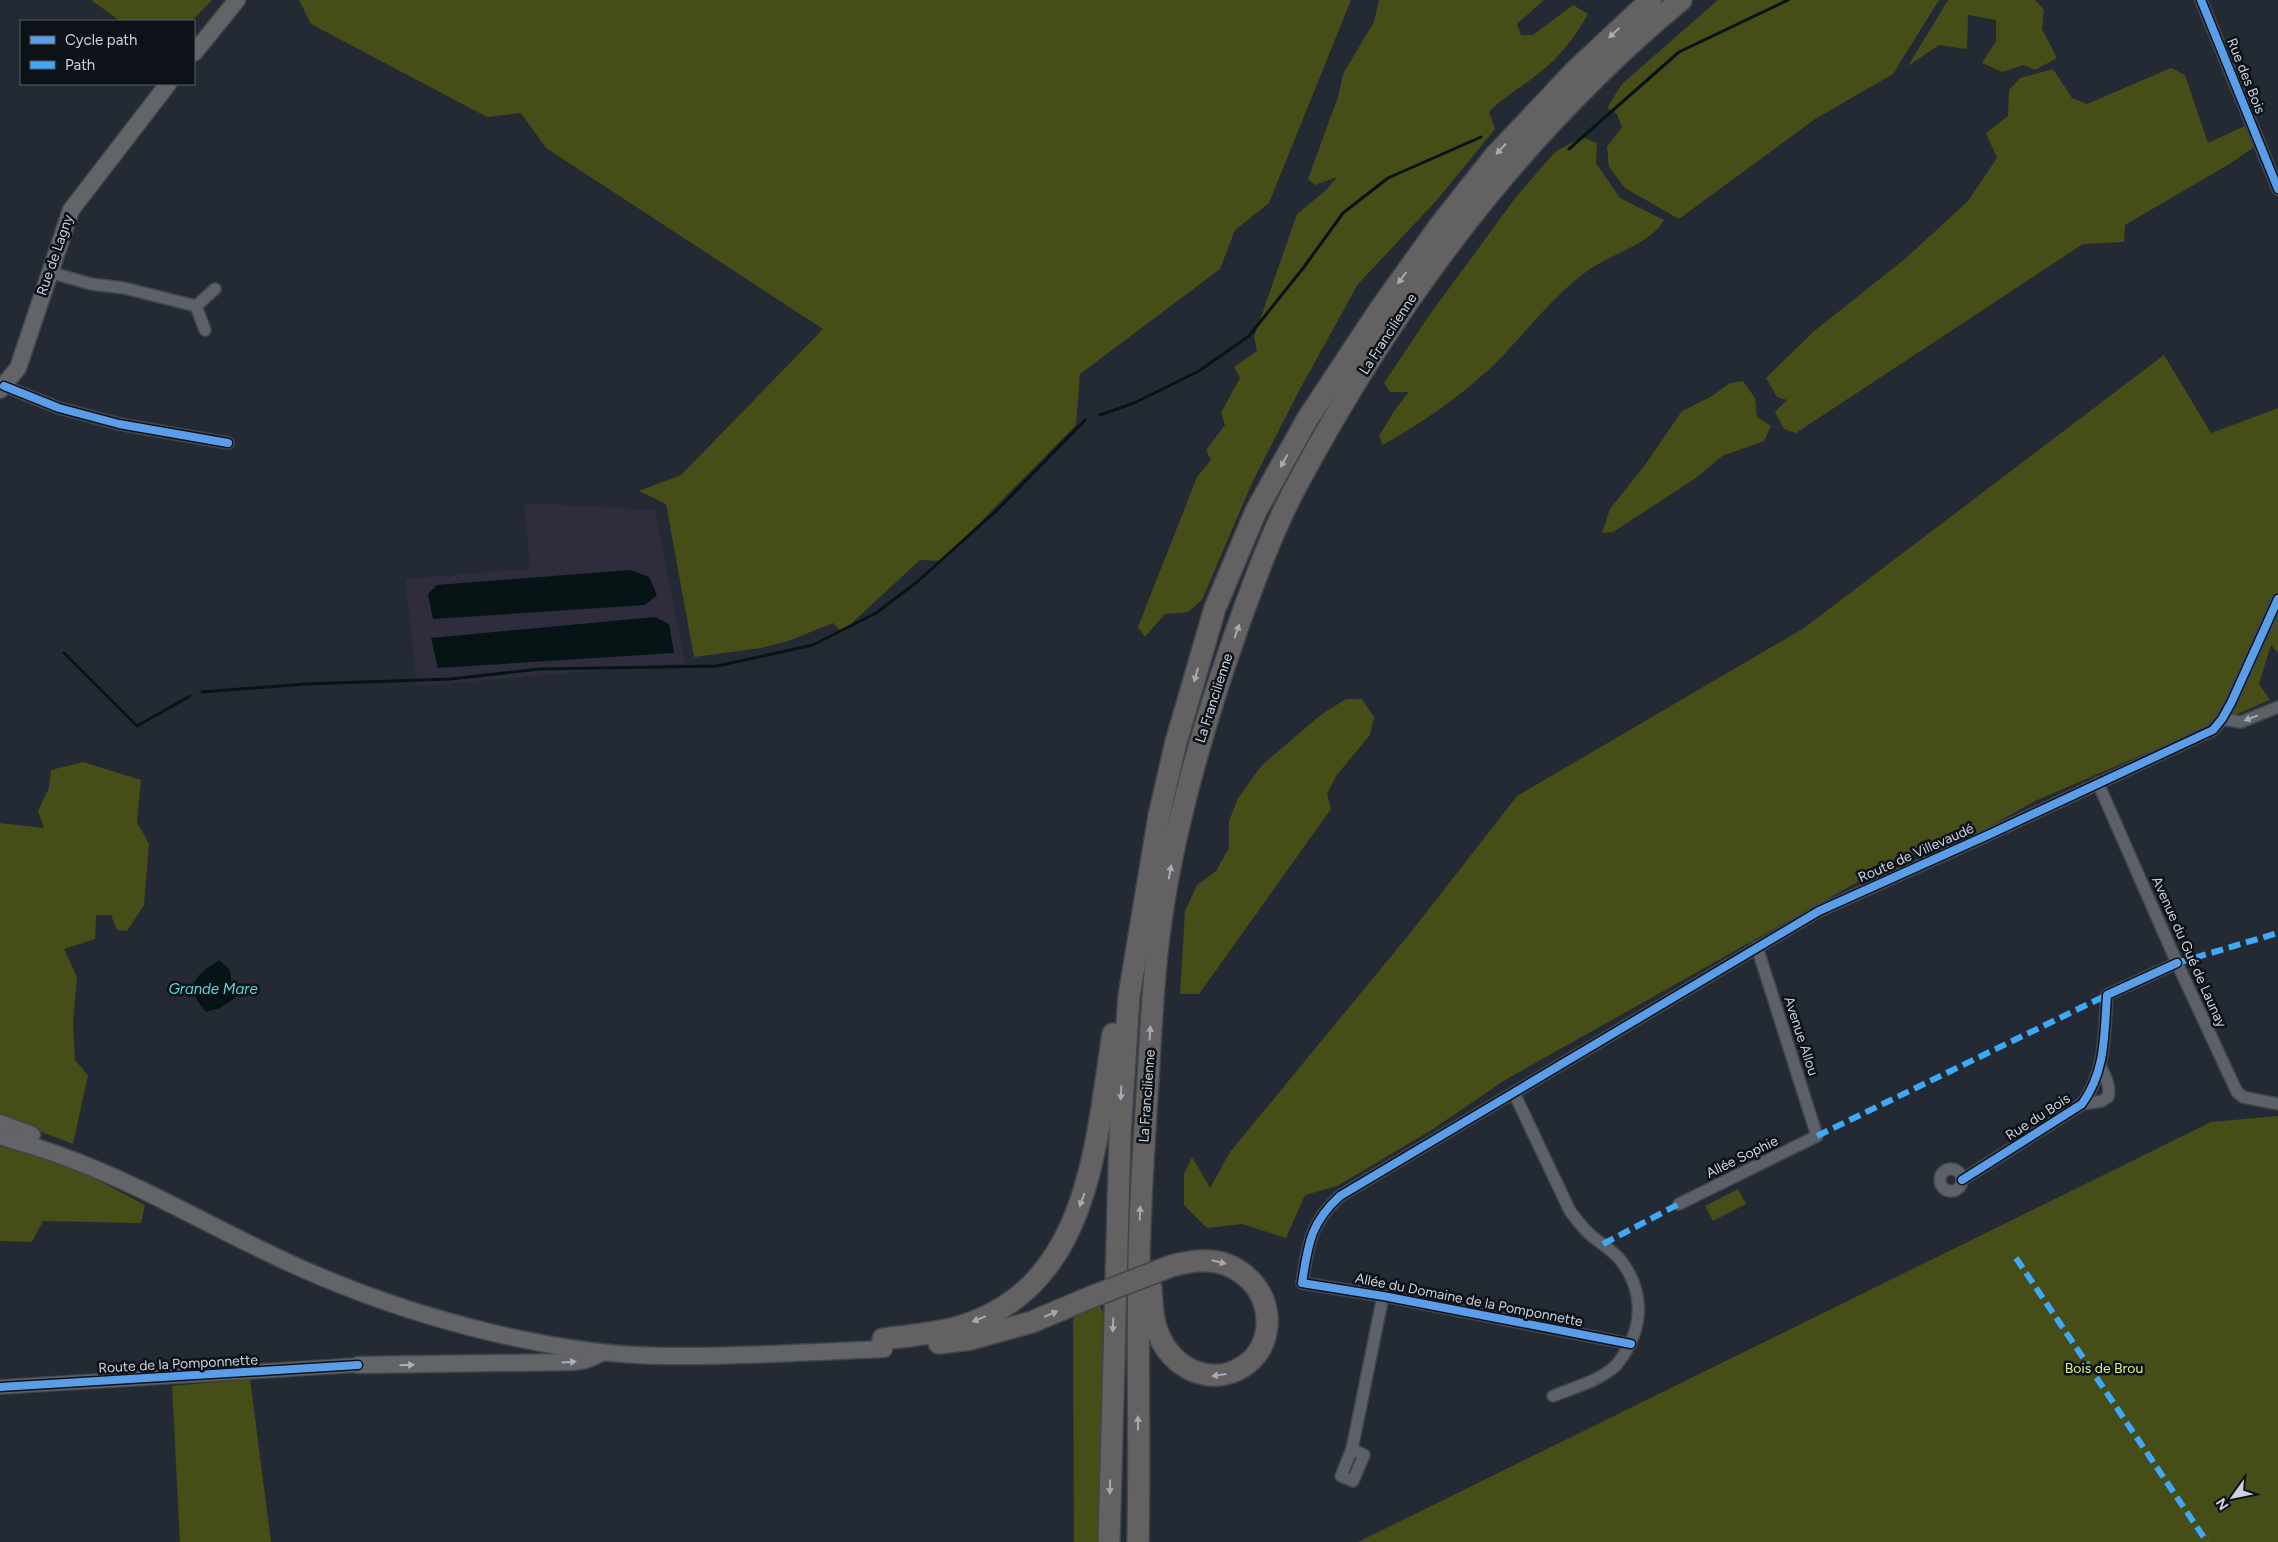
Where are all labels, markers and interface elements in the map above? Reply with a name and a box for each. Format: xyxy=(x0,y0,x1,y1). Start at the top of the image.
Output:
legend xyxy=(20,20,195,85)
one-way arrow xyxy=(1609,27,1621,39)
text: Cycle path xyxy=(65,31,137,49)
street label: Rue des Bois xyxy=(2223,36,2269,116)
text: Path xyxy=(65,56,95,74)
one-way arrow xyxy=(1495,143,1507,155)
street label: Rue de Lagny xyxy=(33,212,77,298)
one-way arrow xyxy=(1397,271,1407,285)
street label: La Francilienne xyxy=(1356,290,1421,378)
one-way arrow xyxy=(1280,454,1288,468)
one-way arrow xyxy=(1233,623,1241,638)
street label: La Francilienne xyxy=(1192,651,1237,745)
one-way arrow xyxy=(1191,668,1199,683)
one-way arrow xyxy=(2243,714,2258,722)
street label: Route de Villevaudé xyxy=(1856,820,1977,886)
one-way arrow xyxy=(1166,863,1174,879)
street label: Avenue du Gué de Launay xyxy=(2148,874,2230,1031)
water label: Grande Mare xyxy=(168,980,258,998)
street label: Avenue Allou xyxy=(1780,994,1822,1078)
one-way arrow xyxy=(1147,1025,1155,1041)
street label: La Francilienne xyxy=(1135,1049,1159,1143)
one-way arrow xyxy=(1117,1085,1125,1101)
street label: Rue du Bois xyxy=(2003,1090,2073,1144)
street label: Allée Sophie xyxy=(1703,1132,1781,1182)
one-way arrow xyxy=(1078,1193,1085,1208)
one-way arrow xyxy=(1137,1204,1145,1220)
one-way arrow xyxy=(1212,1258,1227,1266)
street label: Allée du Domaine de la Pomponnette xyxy=(1354,1270,1585,1331)
one-way arrow xyxy=(1044,1310,1058,1318)
one-way arrow xyxy=(971,1315,986,1323)
one-way arrow xyxy=(1109,1317,1117,1333)
street label: Route de la Pomponnette xyxy=(98,1351,259,1377)
one-way arrow xyxy=(562,1357,578,1365)
park label: Bois de Brou xyxy=(2065,1360,2143,1377)
one-way arrow xyxy=(399,1361,415,1369)
one-way arrow xyxy=(1210,1371,1226,1379)
one-way arrow xyxy=(1134,1415,1142,1431)
north arrow xyxy=(2208,1472,2258,1522)
one-way arrow xyxy=(1106,1480,1114,1496)
text: N xyxy=(2212,1495,2233,1513)

